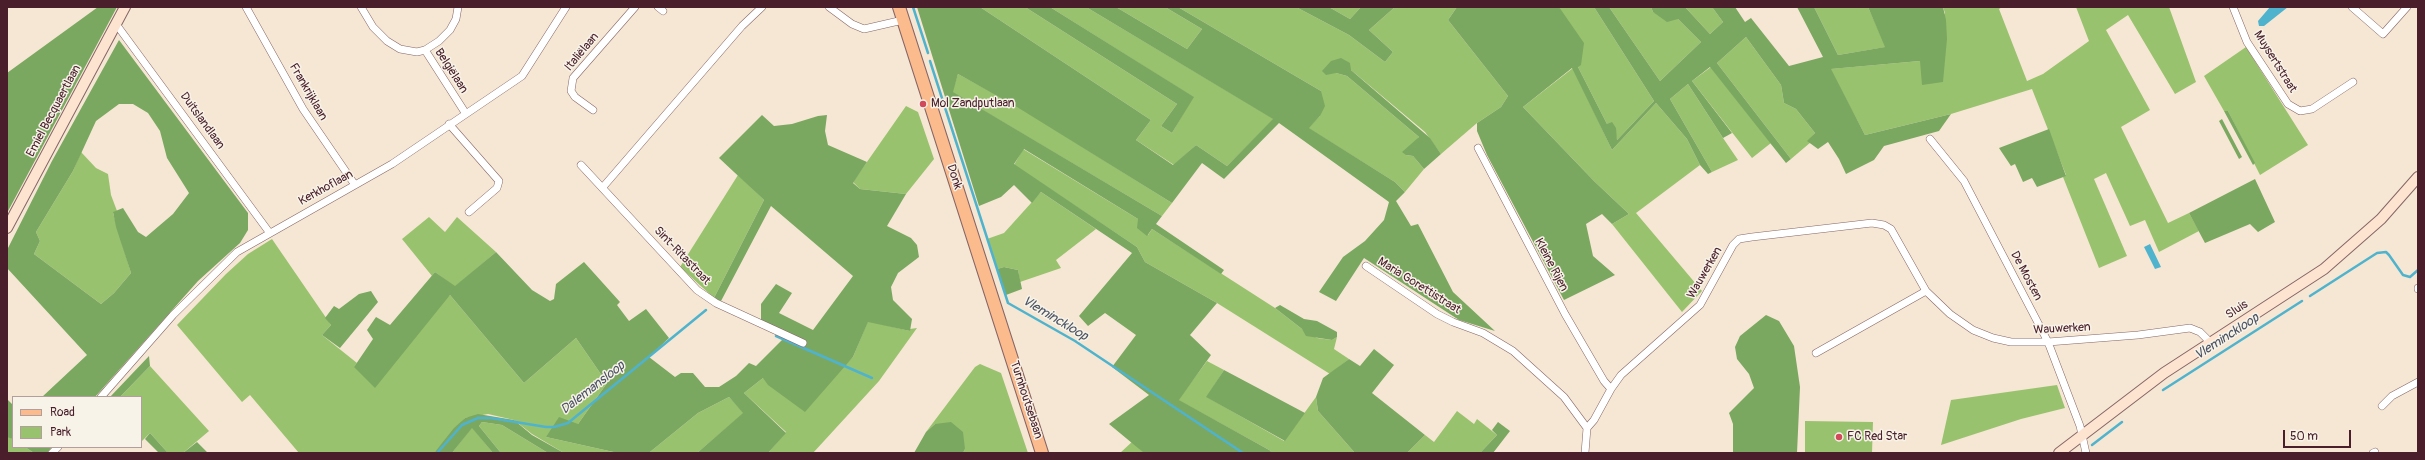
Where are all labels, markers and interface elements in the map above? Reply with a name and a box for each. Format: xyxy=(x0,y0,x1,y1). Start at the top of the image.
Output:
street label: Muysertstraat xyxy=(2250,28,2300,96)
street label: Italiëlaan xyxy=(562,30,602,74)
street label: Belgiëlaan xyxy=(431,46,471,96)
street label: Frankrijklaan xyxy=(286,61,330,123)
street label: Emiel Becquaertlaan xyxy=(24,63,84,159)
street label: Duitslandlaan xyxy=(177,90,227,152)
place label: Mol Zandputlaan xyxy=(931,97,1015,111)
marker: Mol Zandputlaan xyxy=(918,99,928,109)
street label: Donk xyxy=(943,163,965,191)
street label: Kerkhoflaan xyxy=(296,167,356,209)
street label: Sint-Ritastraat xyxy=(651,224,713,288)
street label: Kleine Rijen xyxy=(1531,236,1571,294)
street label: Wauwerken xyxy=(1684,245,1726,301)
street label: De Mosten xyxy=(2007,249,2045,303)
street label: Maria Gorettistraat xyxy=(1375,255,1463,317)
water label: Vleminckloop xyxy=(1019,293,1091,345)
street label: Sluis xyxy=(2223,298,2251,322)
water label: Vleminckloop xyxy=(2192,310,2262,364)
street label: Wauwerken xyxy=(2033,320,2091,338)
water label: Dalemansloop xyxy=(558,358,628,418)
street label: Turnhoutsebaan xyxy=(1007,359,1045,441)
legend xyxy=(12,396,142,448)
text: Road xyxy=(50,405,75,420)
scale bar xyxy=(2285,422,2353,448)
text: Park xyxy=(50,425,71,440)
text: 50 m xyxy=(2290,429,2318,444)
place label: FC Red Star xyxy=(1847,430,1907,444)
marker: FC Red Star xyxy=(1834,432,1844,442)

